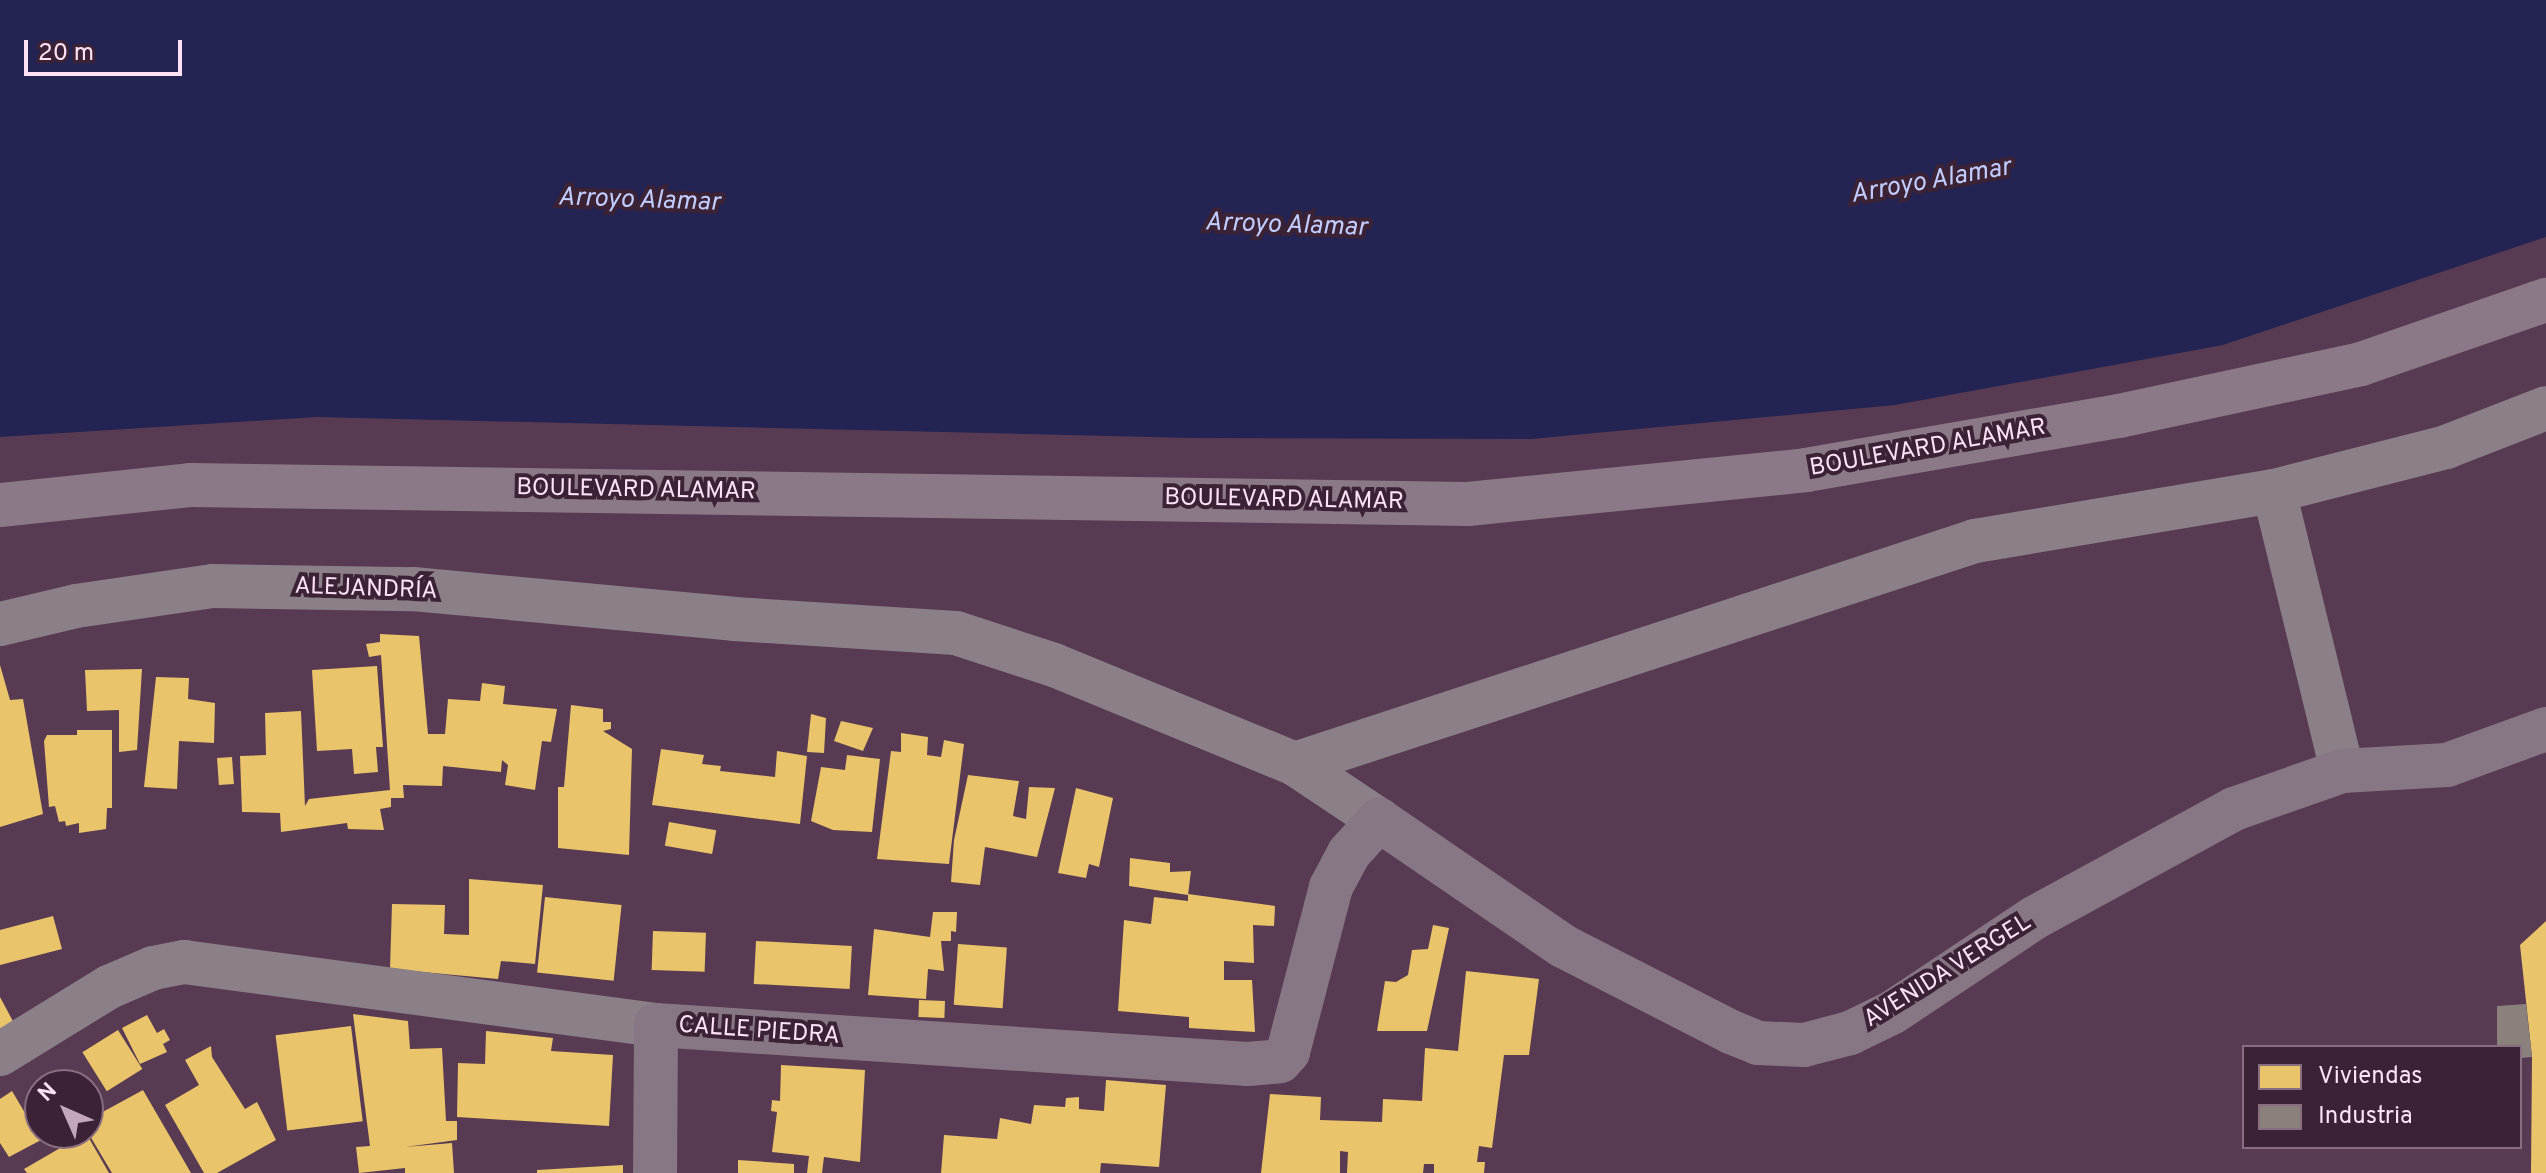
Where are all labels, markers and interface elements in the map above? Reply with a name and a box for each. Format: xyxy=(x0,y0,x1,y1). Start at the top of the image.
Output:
scale bar xyxy=(28,24,186,74)
text: 20 m xyxy=(38,39,94,69)
water label: Arroyo Alamar xyxy=(1848,152,2014,212)
water label: Arroyo Alamar xyxy=(557,183,721,219)
water label: Arroyo Alamar xyxy=(1204,208,1368,244)
street label: BOULEVARD ALAMAR xyxy=(1807,414,2049,484)
street label: BOULEVARD ALAMAR xyxy=(516,475,756,507)
street label: BOULEVARD ALAMAR xyxy=(1164,485,1404,517)
street label: ALEJANDRÍA xyxy=(294,573,438,607)
street label: AVENIDA VERGEL xyxy=(1858,908,2038,1036)
street label: CALLE PIEDRA xyxy=(677,1012,841,1052)
legend xyxy=(2242,1045,2522,1149)
text: Viviendas xyxy=(2318,1062,2423,1092)
north arrow xyxy=(24,1069,104,1149)
text: N xyxy=(33,1078,63,1108)
text: Industria xyxy=(2318,1102,2413,1132)

